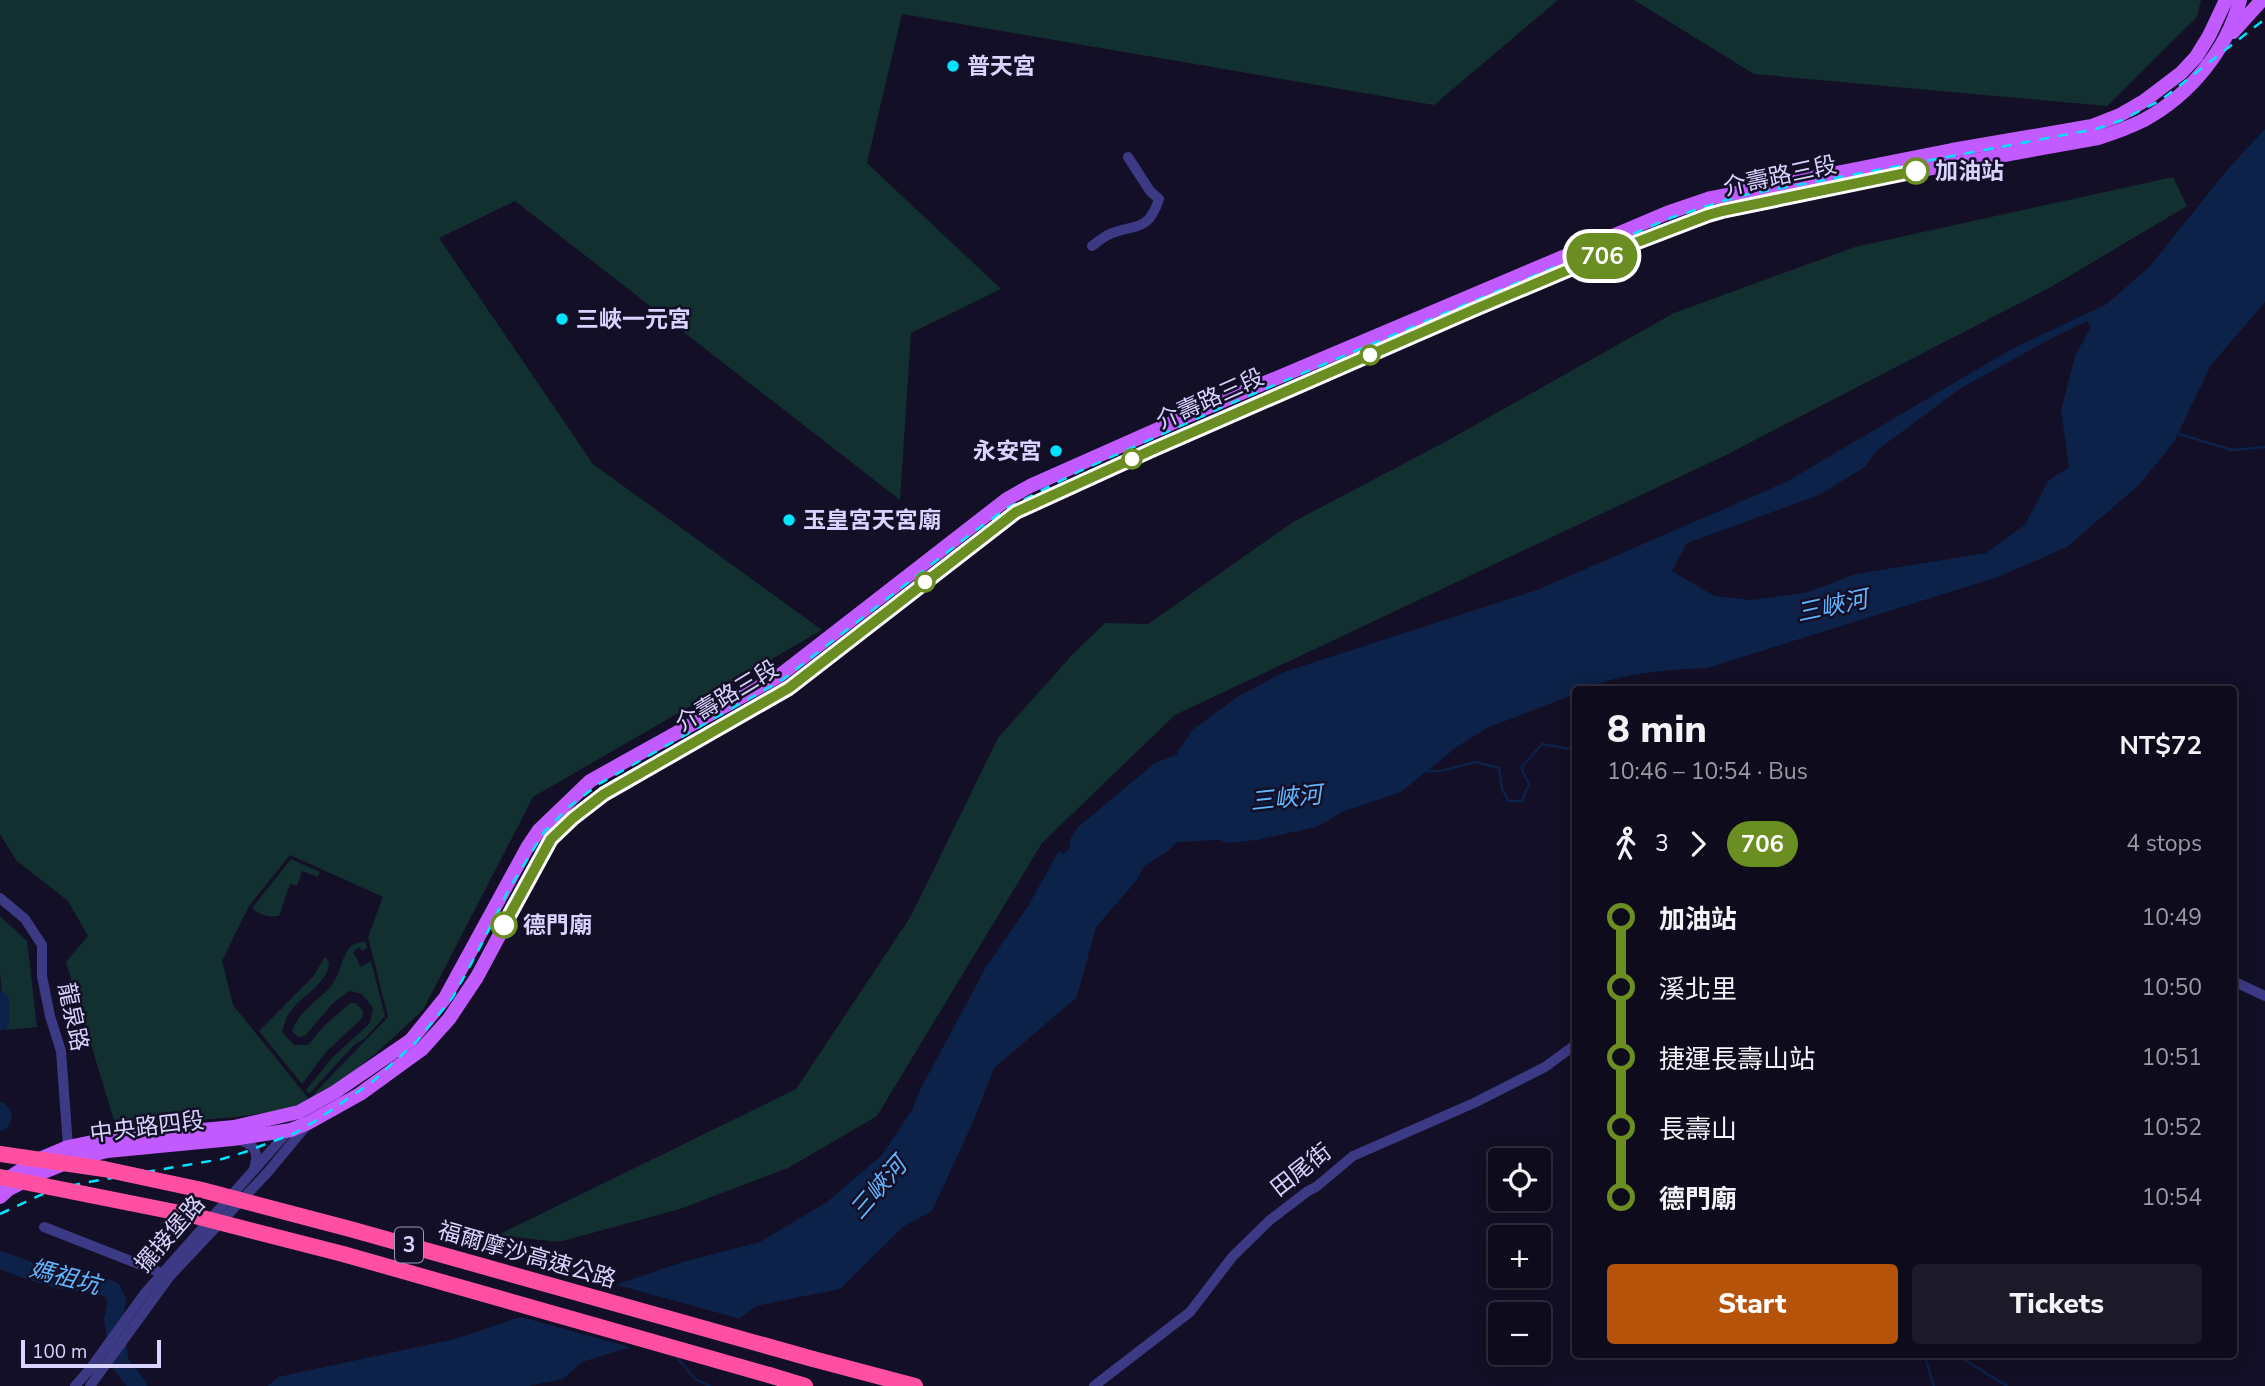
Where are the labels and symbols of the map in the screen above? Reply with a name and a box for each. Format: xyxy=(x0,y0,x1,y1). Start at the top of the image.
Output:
place label: 普天宮 xyxy=(967,51,1036,82)
marker: 普天宮 xyxy=(945,58,961,74)
street label: 介壽路三段 xyxy=(1721,149,1839,203)
place label: 加油站 xyxy=(1935,156,2004,187)
marker: 加油站 xyxy=(1903,158,1929,184)
line badge: 706 xyxy=(1562,233,1642,279)
place label: 三峽一元宮 xyxy=(576,304,691,335)
marker: 三峽一元宮 xyxy=(554,311,570,327)
unlabelled marker xyxy=(1360,345,1380,365)
street label: 介壽路三段 xyxy=(1151,361,1269,437)
place label: 永安宮 xyxy=(973,436,1042,467)
marker: 永安宮 xyxy=(1048,443,1064,459)
unlabelled marker xyxy=(1122,449,1142,469)
place label: 玉皇宮天宮廟 xyxy=(803,505,941,536)
marker: 玉皇宮天宮廟 xyxy=(781,512,797,528)
unlabelled marker xyxy=(915,572,935,592)
water label: 三峽河 xyxy=(1793,582,1874,629)
street label: 介壽路三段 xyxy=(670,653,784,739)
water label: 三峽河 xyxy=(1249,778,1327,818)
place label: 德門廟 xyxy=(523,910,592,941)
marker: 德門廟 xyxy=(491,912,517,938)
street label: 龍泉路 xyxy=(51,980,95,1054)
street label: 中央路四段 xyxy=(88,1105,206,1149)
street label: 田尾街 xyxy=(1264,1137,1338,1203)
water label: 三峽河 xyxy=(842,1147,916,1226)
street label: 擺接堡路 xyxy=(128,1189,212,1279)
street label: 福爾摩沙高速公路 xyxy=(434,1215,620,1295)
road number: 3 xyxy=(395,1228,423,1262)
water label: 媽祖坑 xyxy=(26,1252,107,1303)
scale bar xyxy=(21,1337,161,1369)

